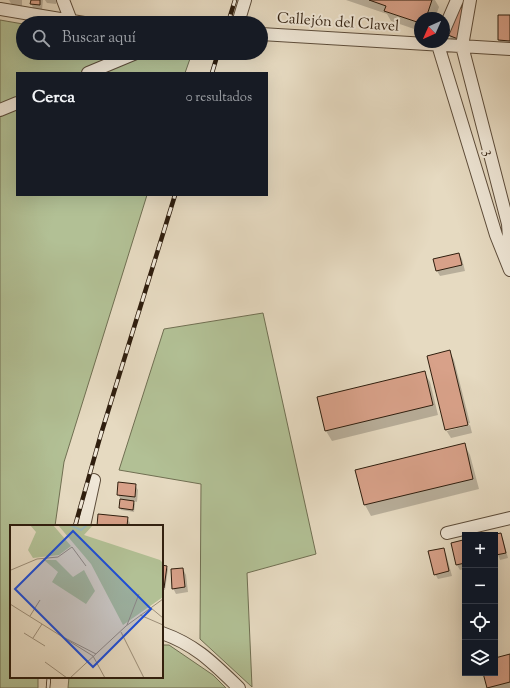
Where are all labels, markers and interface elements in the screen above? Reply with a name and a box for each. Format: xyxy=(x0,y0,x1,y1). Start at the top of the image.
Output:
street label: Callejón del Clavel xyxy=(276,8,400,38)
north arrow xyxy=(414,12,450,48)
search box xyxy=(16,16,268,60)
icon: search xyxy=(30,27,52,49)
text: Buscar aquí xyxy=(62,28,136,49)
text: Cerca xyxy=(32,86,75,110)
text: 0 resultados xyxy=(186,89,252,107)
street label: 3 xyxy=(477,147,499,159)
inset map xyxy=(10,525,163,678)
map controls xyxy=(462,532,498,676)
button: + xyxy=(462,532,498,568)
button: − xyxy=(462,568,498,604)
button: locate xyxy=(462,604,498,640)
button: layers xyxy=(462,640,498,676)

